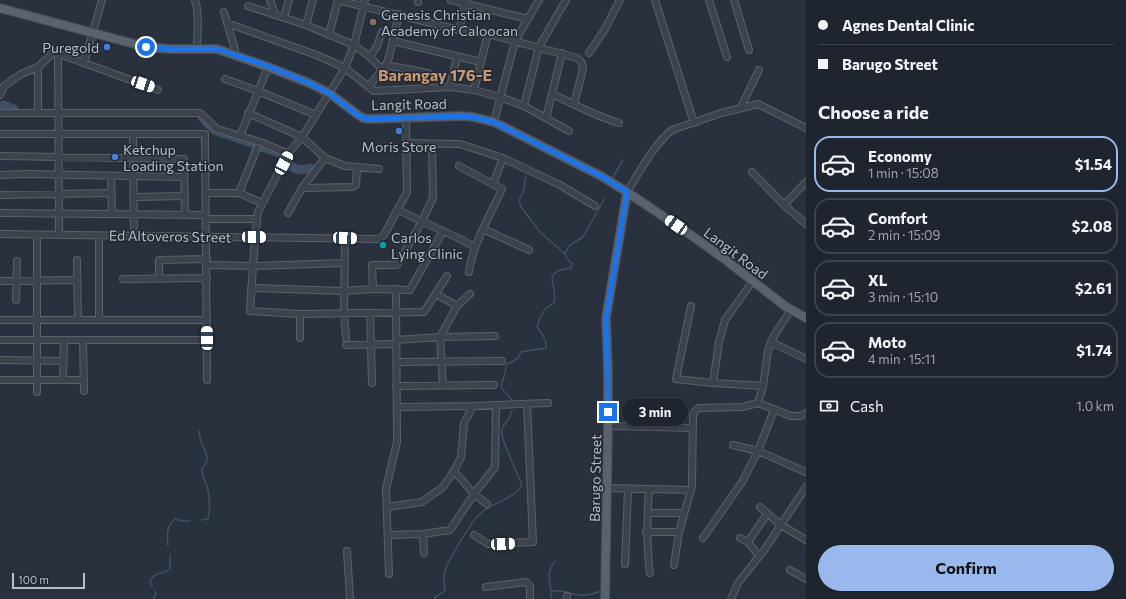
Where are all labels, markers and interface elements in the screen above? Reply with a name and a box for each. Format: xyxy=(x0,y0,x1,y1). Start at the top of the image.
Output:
place label: Genesis Christian Academy of Caloocan xyxy=(381,6,518,39)
text: Agnes Dental Clinic xyxy=(842,16,974,34)
marker: Genesis Christian Academy of Caloocan xyxy=(368,17,378,27)
route start xyxy=(137,38,155,56)
place label: Puregold xyxy=(42,39,99,56)
marker: Puregold xyxy=(102,42,112,52)
text: Barugo Street xyxy=(842,55,938,73)
district label: Barangay 176-E xyxy=(378,65,492,84)
car xyxy=(130,74,156,94)
street label: Langit Road xyxy=(371,95,447,113)
text: Choose a ride xyxy=(818,101,929,123)
marker: Moris Store xyxy=(394,126,404,136)
place label: Moris Store xyxy=(362,138,436,155)
place label: Ketchup Loading Station xyxy=(123,141,224,174)
icon: car xyxy=(820,146,856,182)
text: Economy xyxy=(868,147,932,165)
car xyxy=(273,150,295,176)
marker: Ketchup Loading Station xyxy=(110,152,120,162)
text: $1.54 xyxy=(1075,155,1112,173)
text: 1 min · 15:08 xyxy=(868,165,939,181)
icon: car xyxy=(820,208,856,244)
text: Comfort xyxy=(868,209,928,227)
car xyxy=(663,213,689,237)
text: $2.08 xyxy=(1072,217,1112,235)
street label: Langit Road xyxy=(701,223,771,283)
street label: Ed Altoveros Street xyxy=(109,226,232,246)
text: 2 min · 15:09 xyxy=(868,227,940,243)
place label: Carlos Lying Clinic xyxy=(391,229,463,262)
car xyxy=(242,231,266,243)
car xyxy=(333,232,357,244)
marker: Carlos Lying Clinic xyxy=(378,240,388,250)
icon: car xyxy=(820,270,856,306)
text: XL xyxy=(868,271,887,289)
text: $2.61 xyxy=(1075,279,1112,297)
text: 3 min · 15:10 xyxy=(868,289,938,305)
car xyxy=(201,326,213,350)
icon: car xyxy=(820,332,856,368)
text: Moto xyxy=(868,333,907,351)
text: $1.74 xyxy=(1076,341,1112,359)
text: 4 min · 15:11 xyxy=(868,351,936,367)
icon: cash xyxy=(818,395,840,417)
text: Cash xyxy=(850,397,884,415)
callout: 3 min xyxy=(622,398,688,426)
text: 1.0 km xyxy=(1076,398,1114,414)
route end xyxy=(599,403,617,421)
text: 3 min xyxy=(639,404,671,420)
street label: Barugo Street xyxy=(586,434,604,522)
car xyxy=(491,537,515,551)
button: Confirm xyxy=(818,545,1114,591)
scale bar xyxy=(12,571,85,590)
text: 100 m xyxy=(18,573,49,586)

